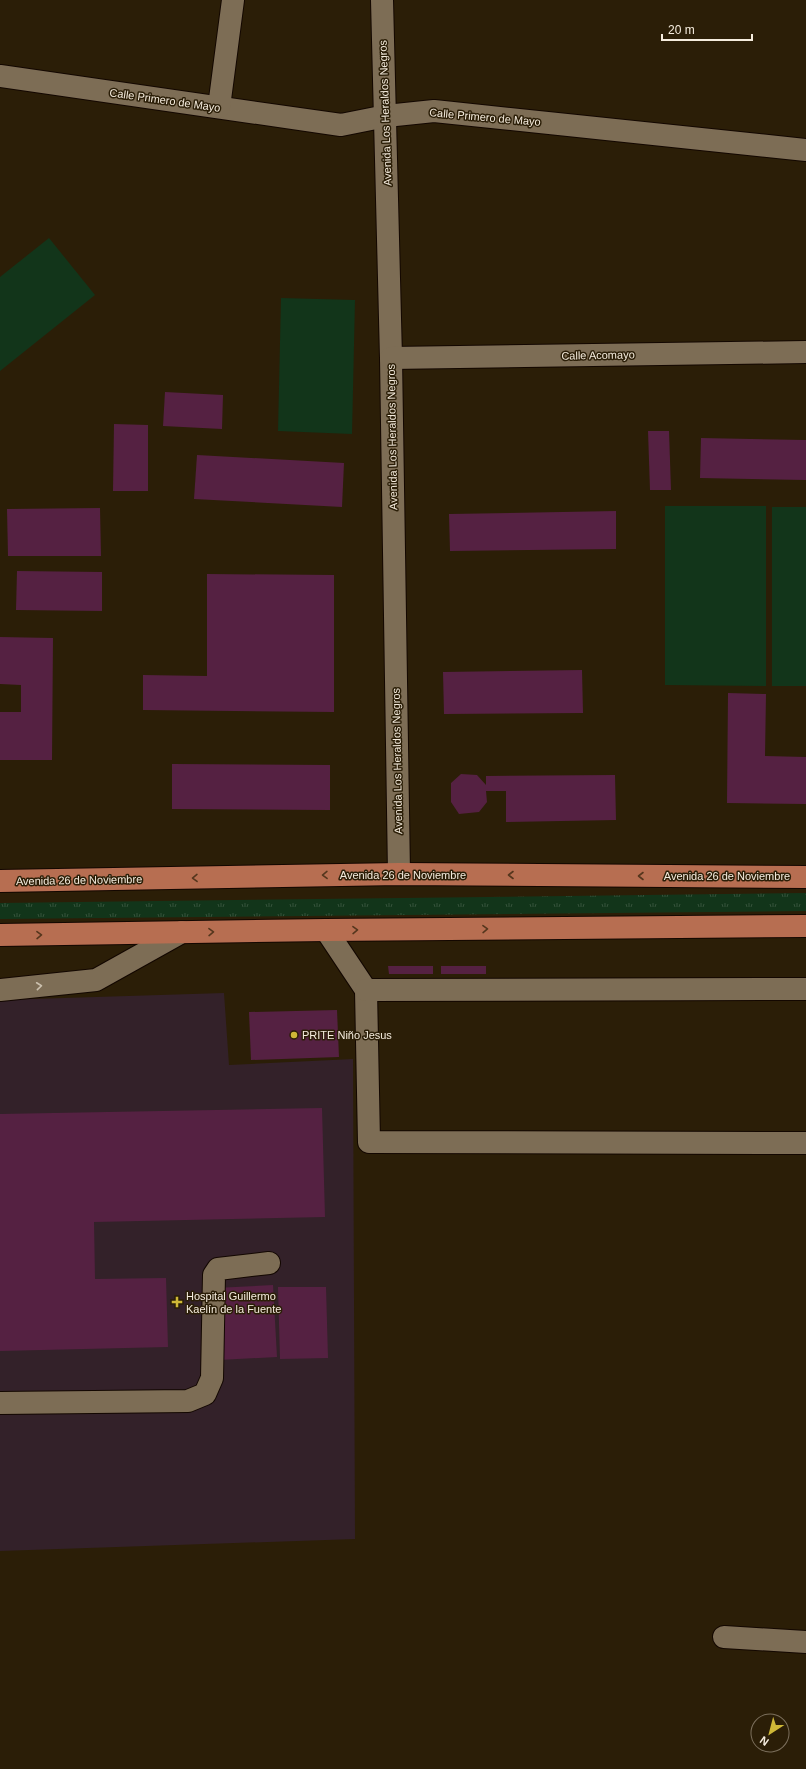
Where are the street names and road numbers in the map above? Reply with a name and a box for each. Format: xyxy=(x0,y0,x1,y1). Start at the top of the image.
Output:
street label: Avenida Los Heraldos Negros xyxy=(376,39,394,186)
street label: Calle Primero de Mayo xyxy=(109,86,221,114)
street label: Calle Primero de Mayo xyxy=(429,106,541,128)
street label: Calle Acomayo xyxy=(561,348,635,362)
street label: Avenida Los Heraldos Negros xyxy=(385,363,399,510)
street label: Avenida Los Heraldos Negros xyxy=(390,687,404,834)
street label: Avenida 26 de Noviembre xyxy=(340,869,466,881)
street label: Avenida 26 de Noviembre xyxy=(664,870,790,882)
street label: Avenida 26 de Noviembre xyxy=(16,873,142,887)

